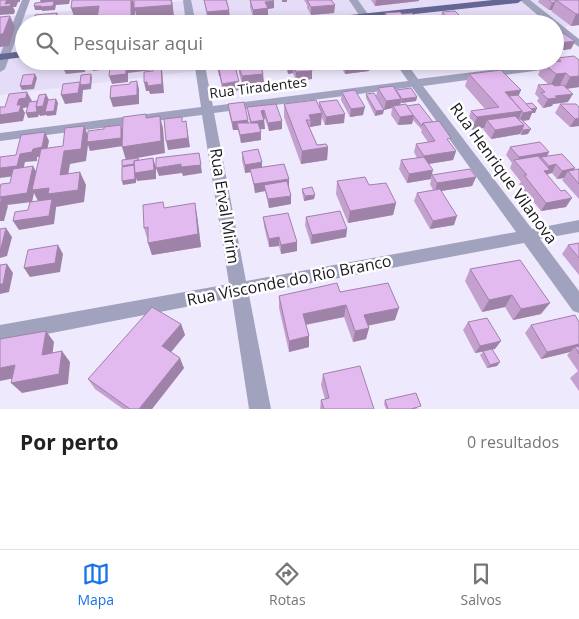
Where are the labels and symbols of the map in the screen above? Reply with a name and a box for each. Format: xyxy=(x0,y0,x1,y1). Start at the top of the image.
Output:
street label: Rua Tiradentes xyxy=(208,72,308,102)
street label: Rua Henrique Vilanova xyxy=(445,98,563,248)
street label: Rua Erval Mirim xyxy=(205,146,245,266)
street label: Rua Visconde do Rio Branco xyxy=(185,249,393,311)

